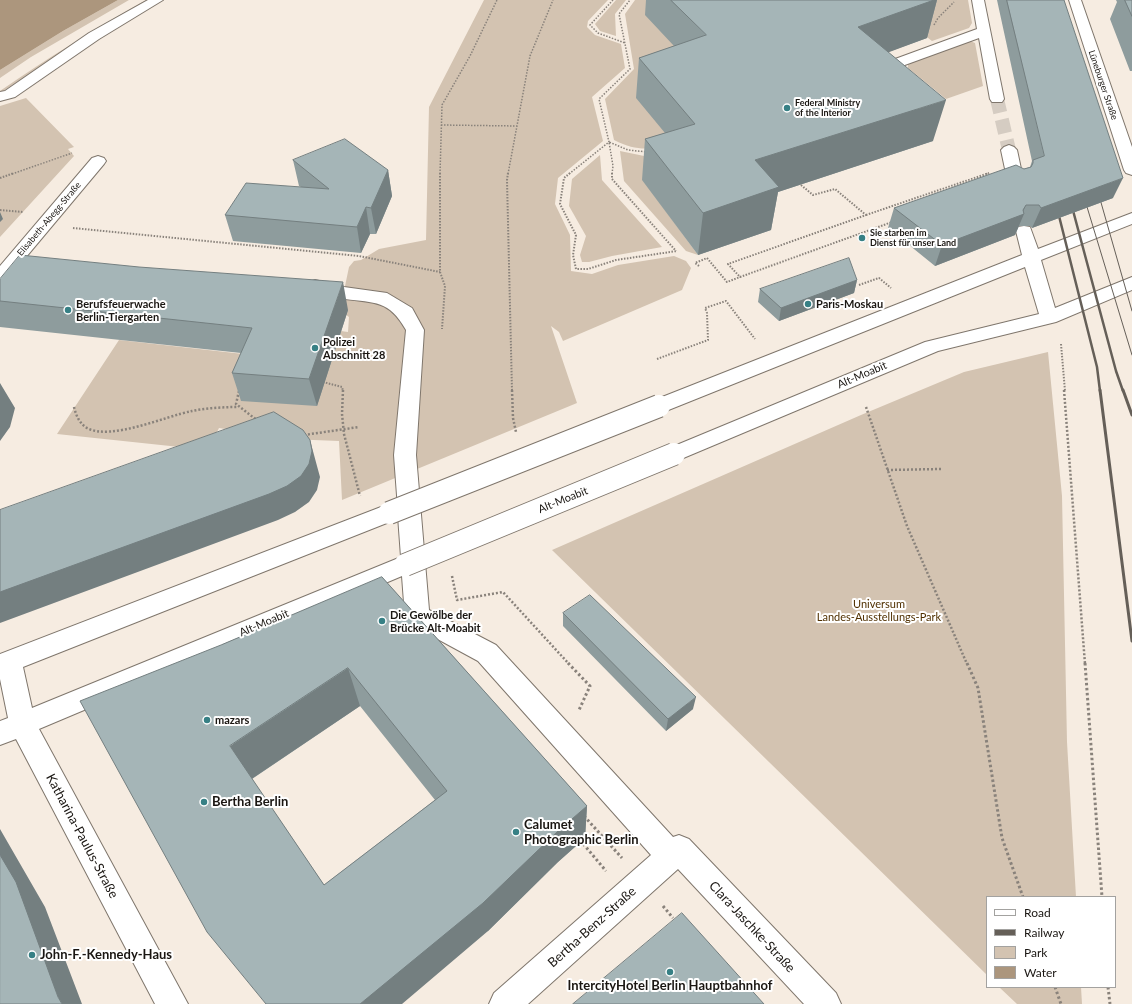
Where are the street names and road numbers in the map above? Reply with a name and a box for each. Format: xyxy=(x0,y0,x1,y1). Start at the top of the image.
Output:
street label: Lüneburger Straße xyxy=(1086,49,1120,121)
street label: Elisabeth-Abegg-Straße xyxy=(15,180,83,258)
street label: Alt-Moabit xyxy=(835,359,889,391)
street label: Alt-Moabit xyxy=(536,484,590,516)
street label: Alt-Moabit xyxy=(237,607,291,639)
street label: Katharina-Paulus-Straße xyxy=(43,771,121,901)
street label: Clara-Jaschke-Straße xyxy=(706,878,798,976)
street label: Bertha-Benz-Straße xyxy=(545,883,639,971)

